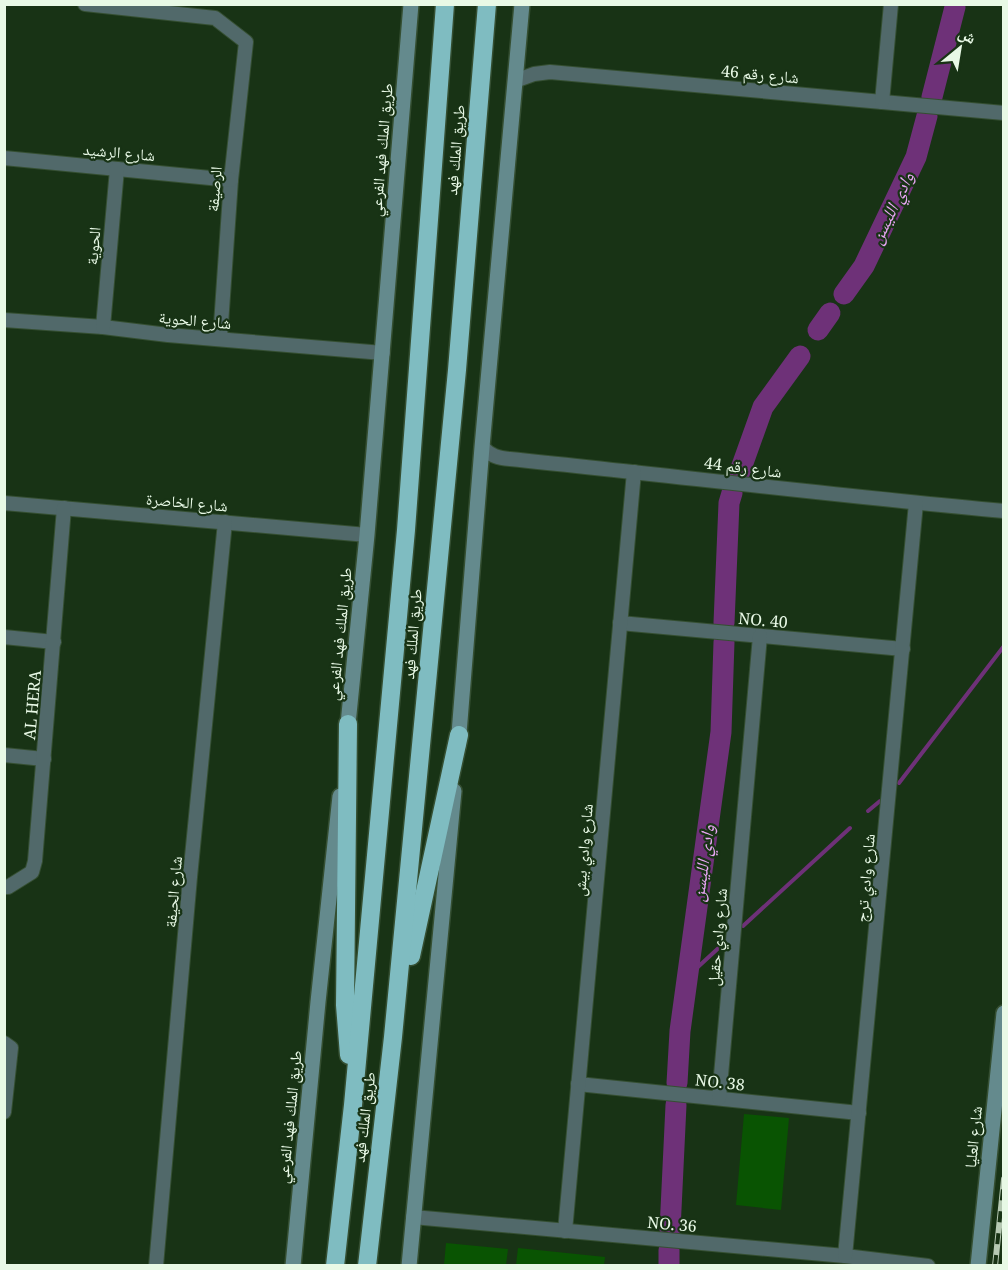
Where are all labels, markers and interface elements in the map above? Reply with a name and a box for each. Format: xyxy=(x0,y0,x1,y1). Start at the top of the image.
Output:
north arrow xyxy=(930,18,990,78)
text: ش xyxy=(955,21,980,49)
street label: شارع رقم 46 xyxy=(720,60,800,88)
street label: طريق الملك فهد الفرعي xyxy=(364,82,400,218)
street label: طريق الملك فهد xyxy=(440,104,470,196)
street label: شارع الرشيد xyxy=(82,138,156,166)
street label: الرصيفة xyxy=(201,165,227,213)
water label: وادي الليسن xyxy=(863,167,922,249)
street label: الحوية xyxy=(80,226,106,266)
street label: شارع الحوية xyxy=(158,306,232,334)
street label: شارع رقم 44 xyxy=(703,451,783,483)
street label: شارع الخاصرة xyxy=(145,487,229,517)
street label: طريق الملك فهد الفرعي xyxy=(321,566,359,702)
street label: طريق الملك فهد xyxy=(397,588,427,680)
street label: NO. 40 xyxy=(737,607,789,633)
street label: AL HERA xyxy=(18,669,46,741)
street label: شارع وادي بيش xyxy=(568,803,600,897)
water label: وادي الليسن xyxy=(685,822,723,903)
street label: شارع وادي ترج xyxy=(850,833,882,923)
street label: شارع الحيفة xyxy=(159,855,187,929)
street label: شارع وادي حقيل xyxy=(702,887,734,987)
street label: طريق الملك فهد الفرعي xyxy=(271,1049,309,1185)
street label: NO. 38 xyxy=(694,1068,746,1096)
street label: طريق الملك فهد xyxy=(348,1070,380,1164)
street label: شارع العليا xyxy=(959,1105,987,1169)
street label: NO. 36 xyxy=(646,1211,698,1237)

